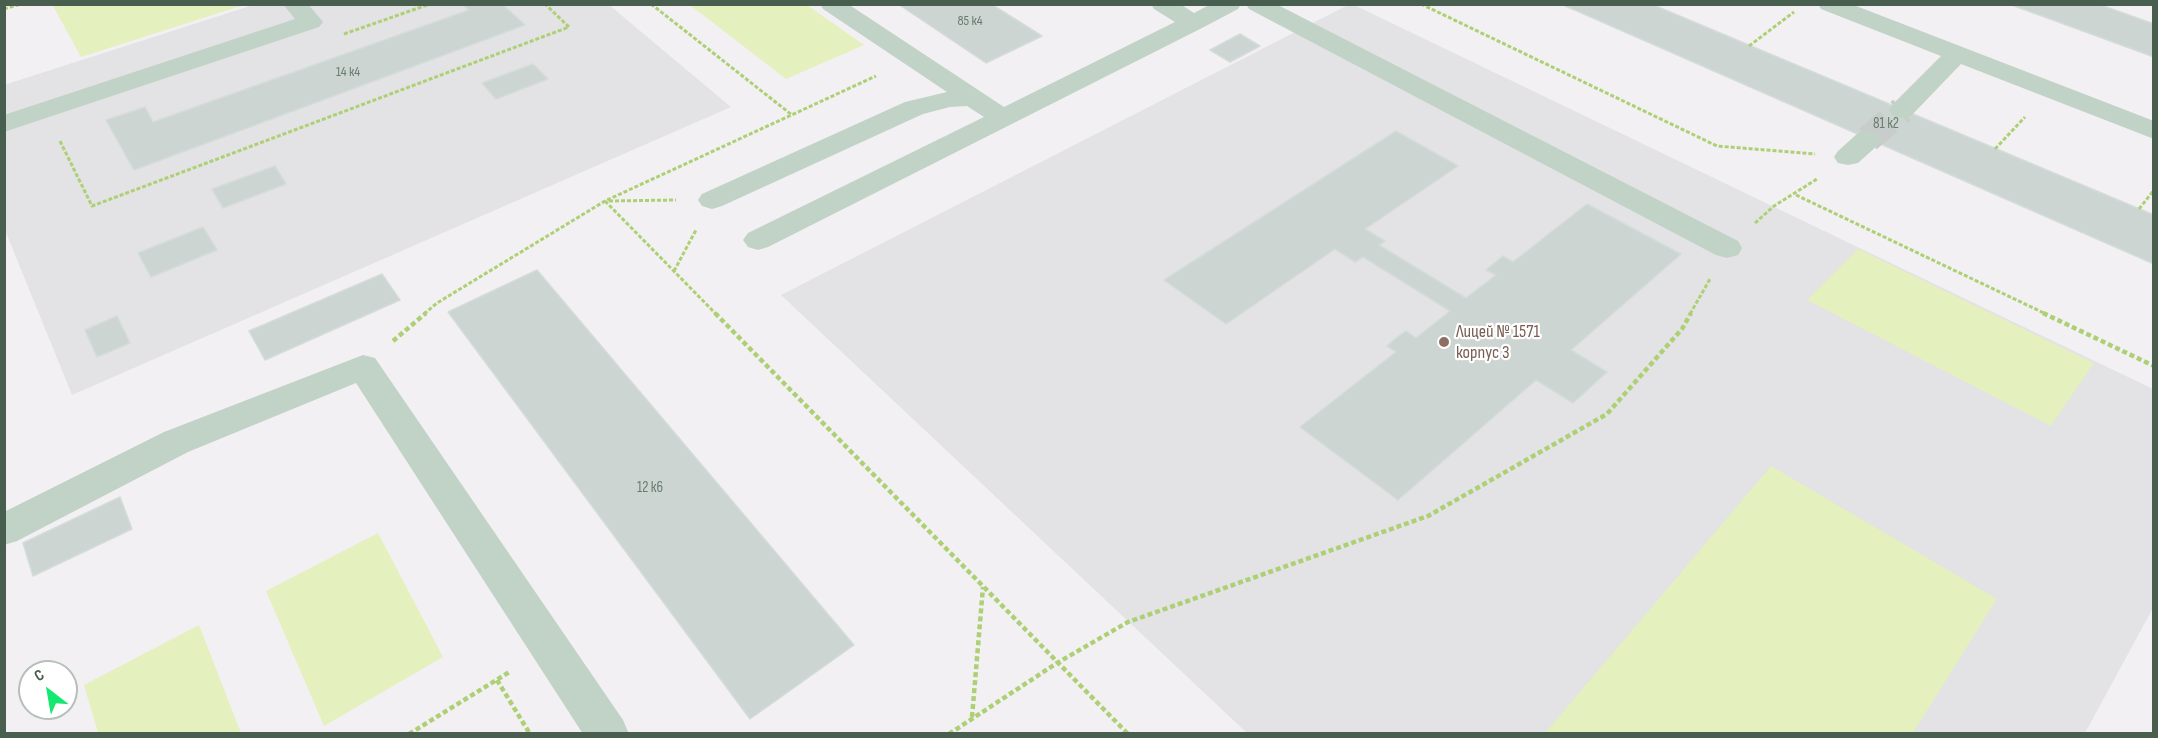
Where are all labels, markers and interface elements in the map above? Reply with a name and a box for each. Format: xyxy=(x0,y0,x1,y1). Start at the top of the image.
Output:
house number: 85 к4 xyxy=(957,13,983,29)
house number: 14 к4 xyxy=(336,64,360,80)
house number: 81 к2 xyxy=(1873,115,1899,133)
place label: Лицей № 1571 корпус 3 xyxy=(1456,321,1540,364)
marker: Лицей № 1571 корпус 3 xyxy=(1437,335,1451,349)
house number: 12 к6 xyxy=(637,479,663,497)
north arrow xyxy=(18,660,78,720)
text: С xyxy=(31,666,48,686)

